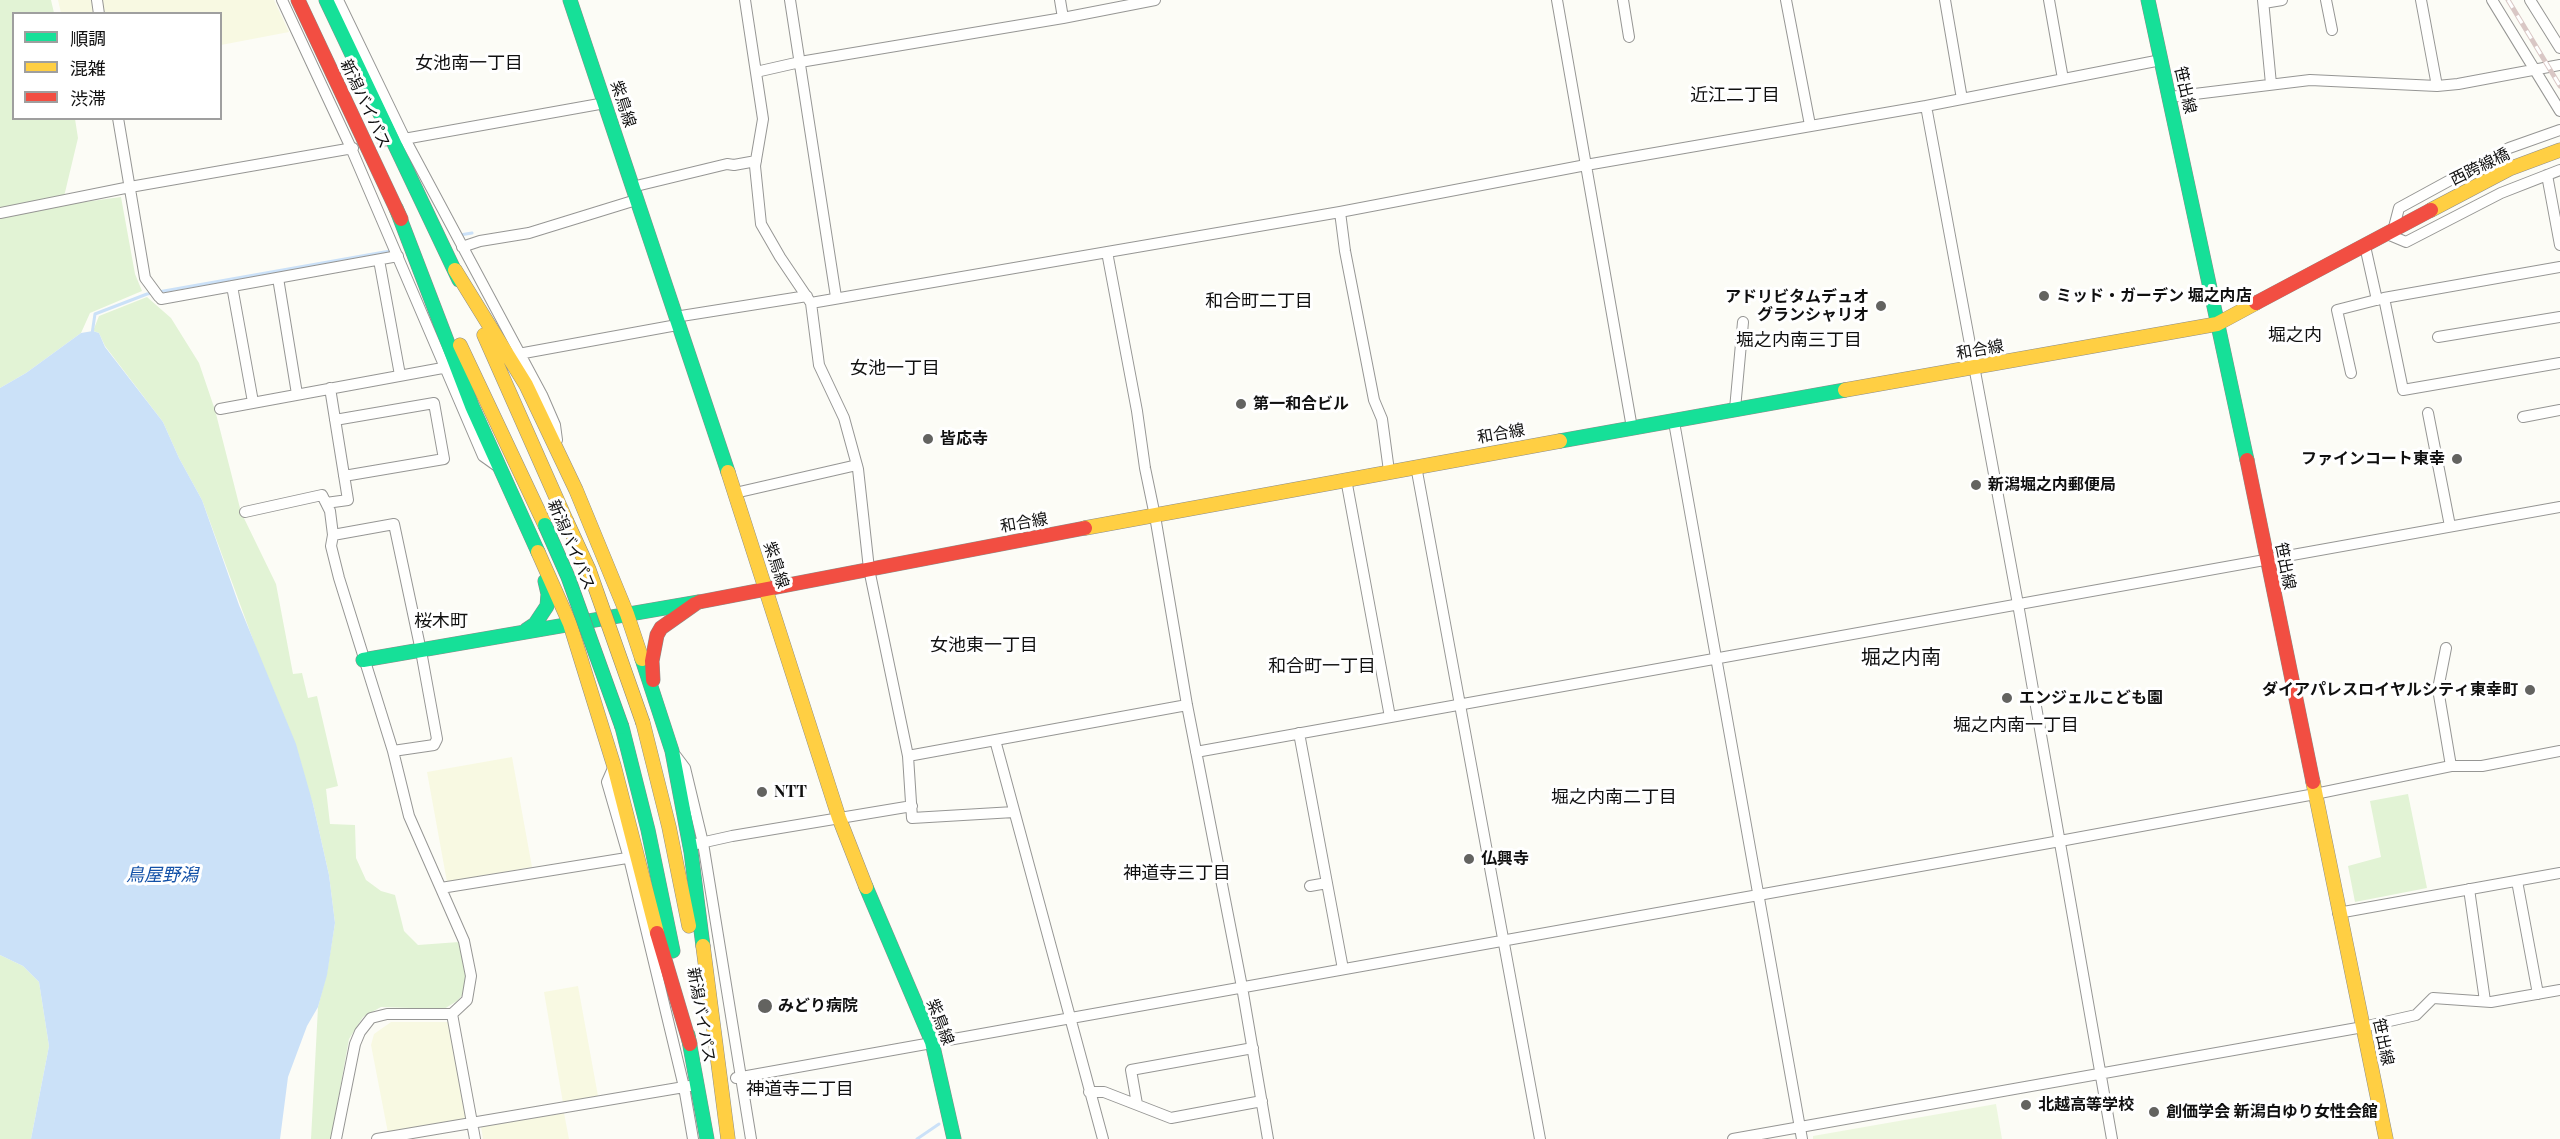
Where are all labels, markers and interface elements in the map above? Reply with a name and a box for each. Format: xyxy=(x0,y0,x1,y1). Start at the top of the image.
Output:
legend xyxy=(12,12,222,120)
text: 順調 xyxy=(70,26,106,50)
district label: 女池南一丁目 xyxy=(415,52,523,74)
text: 混雑 xyxy=(70,56,106,80)
street label: 新潟バイパス xyxy=(336,56,394,152)
street label: 笹出線 xyxy=(2170,64,2200,116)
street label: 紫鳥線 xyxy=(606,78,640,130)
district label: 近江二丁目 xyxy=(1690,84,1780,106)
text: 渋滞 xyxy=(70,86,106,110)
street label: 西跨線橋 xyxy=(2447,144,2513,190)
place label: ミッド・ガーデン 堀之内店 xyxy=(2056,286,2252,306)
place label: アドリビタムデュオ グランシャリオ xyxy=(1725,287,1869,325)
marker: ミッド・ガーデン 堀之内店 xyxy=(2037,289,2051,303)
district label: 和合町二丁目 xyxy=(1205,290,1313,312)
marker: アドリビタムデュオ グランシャリオ xyxy=(1874,299,1888,313)
district label: 堀之内 xyxy=(2268,324,2322,346)
district label: 堀之内南三丁目 xyxy=(1736,329,1862,351)
street label: 和合線 xyxy=(1955,336,2005,364)
district label: 女池一丁目 xyxy=(850,357,940,379)
place label: 第一和合ビル xyxy=(1253,394,1349,414)
marker: 第一和合ビル xyxy=(1234,397,1248,411)
street label: 和合線 xyxy=(1476,420,1526,448)
place label: 皆応寺 xyxy=(940,429,988,449)
marker: 皆応寺 xyxy=(921,432,935,446)
place label: ファインコート東幸 xyxy=(2301,449,2445,469)
marker: ファインコート東幸 xyxy=(2450,452,2464,466)
place label: 新潟堀之内郵便局 xyxy=(1988,475,2116,495)
marker: 新潟堀之内郵便局 xyxy=(1969,478,1983,492)
street label: 新潟バイパス xyxy=(543,497,599,593)
street label: 和合線 xyxy=(999,509,1049,537)
street label: 紫鳥線 xyxy=(759,539,793,591)
street label: 笹出線 xyxy=(2271,541,2299,591)
district label: 桜木町 xyxy=(414,610,468,632)
district label: 女池東一丁目 xyxy=(930,634,1038,656)
district label: 堀之内南 xyxy=(1861,646,1941,670)
district label: 和合町一丁目 xyxy=(1268,655,1376,677)
place label: ダイアパレスロイヤルシティ東幸町 xyxy=(2262,680,2518,700)
marker: ダイアパレスロイヤルシティ東幸町 xyxy=(2523,683,2537,697)
place label: エンジェルこども園 xyxy=(2019,688,2163,708)
marker: エンジェルこども園 xyxy=(2000,691,2014,705)
district label: 堀之内南一丁目 xyxy=(1953,714,2079,736)
place label: NTT xyxy=(774,782,807,802)
marker: NTT xyxy=(755,785,769,799)
district label: 堀之内南二丁目 xyxy=(1551,786,1677,808)
place label: 仏興寺 xyxy=(1481,849,1529,869)
marker: 仏興寺 xyxy=(1462,852,1476,866)
district label: 神道寺三丁目 xyxy=(1123,862,1231,884)
water label: 鳥屋野潟 xyxy=(126,864,198,886)
street label: 新潟バイパス xyxy=(683,966,719,1064)
place label: みどり病院 xyxy=(778,996,858,1016)
street label: 紫鳥線 xyxy=(922,996,958,1048)
marker: みどり病院 xyxy=(756,997,774,1015)
street label: 笹出線 xyxy=(2369,1017,2397,1067)
district label: 神道寺二丁目 xyxy=(746,1078,854,1100)
place label: 北越高等学校 xyxy=(2038,1095,2134,1115)
marker: 北越高等学校 xyxy=(2019,1098,2033,1112)
place label: 創価学会 新潟白ゆり女性会館 xyxy=(2166,1102,2378,1122)
marker: 創価学会 新潟白ゆり女性会館 xyxy=(2147,1105,2161,1119)

